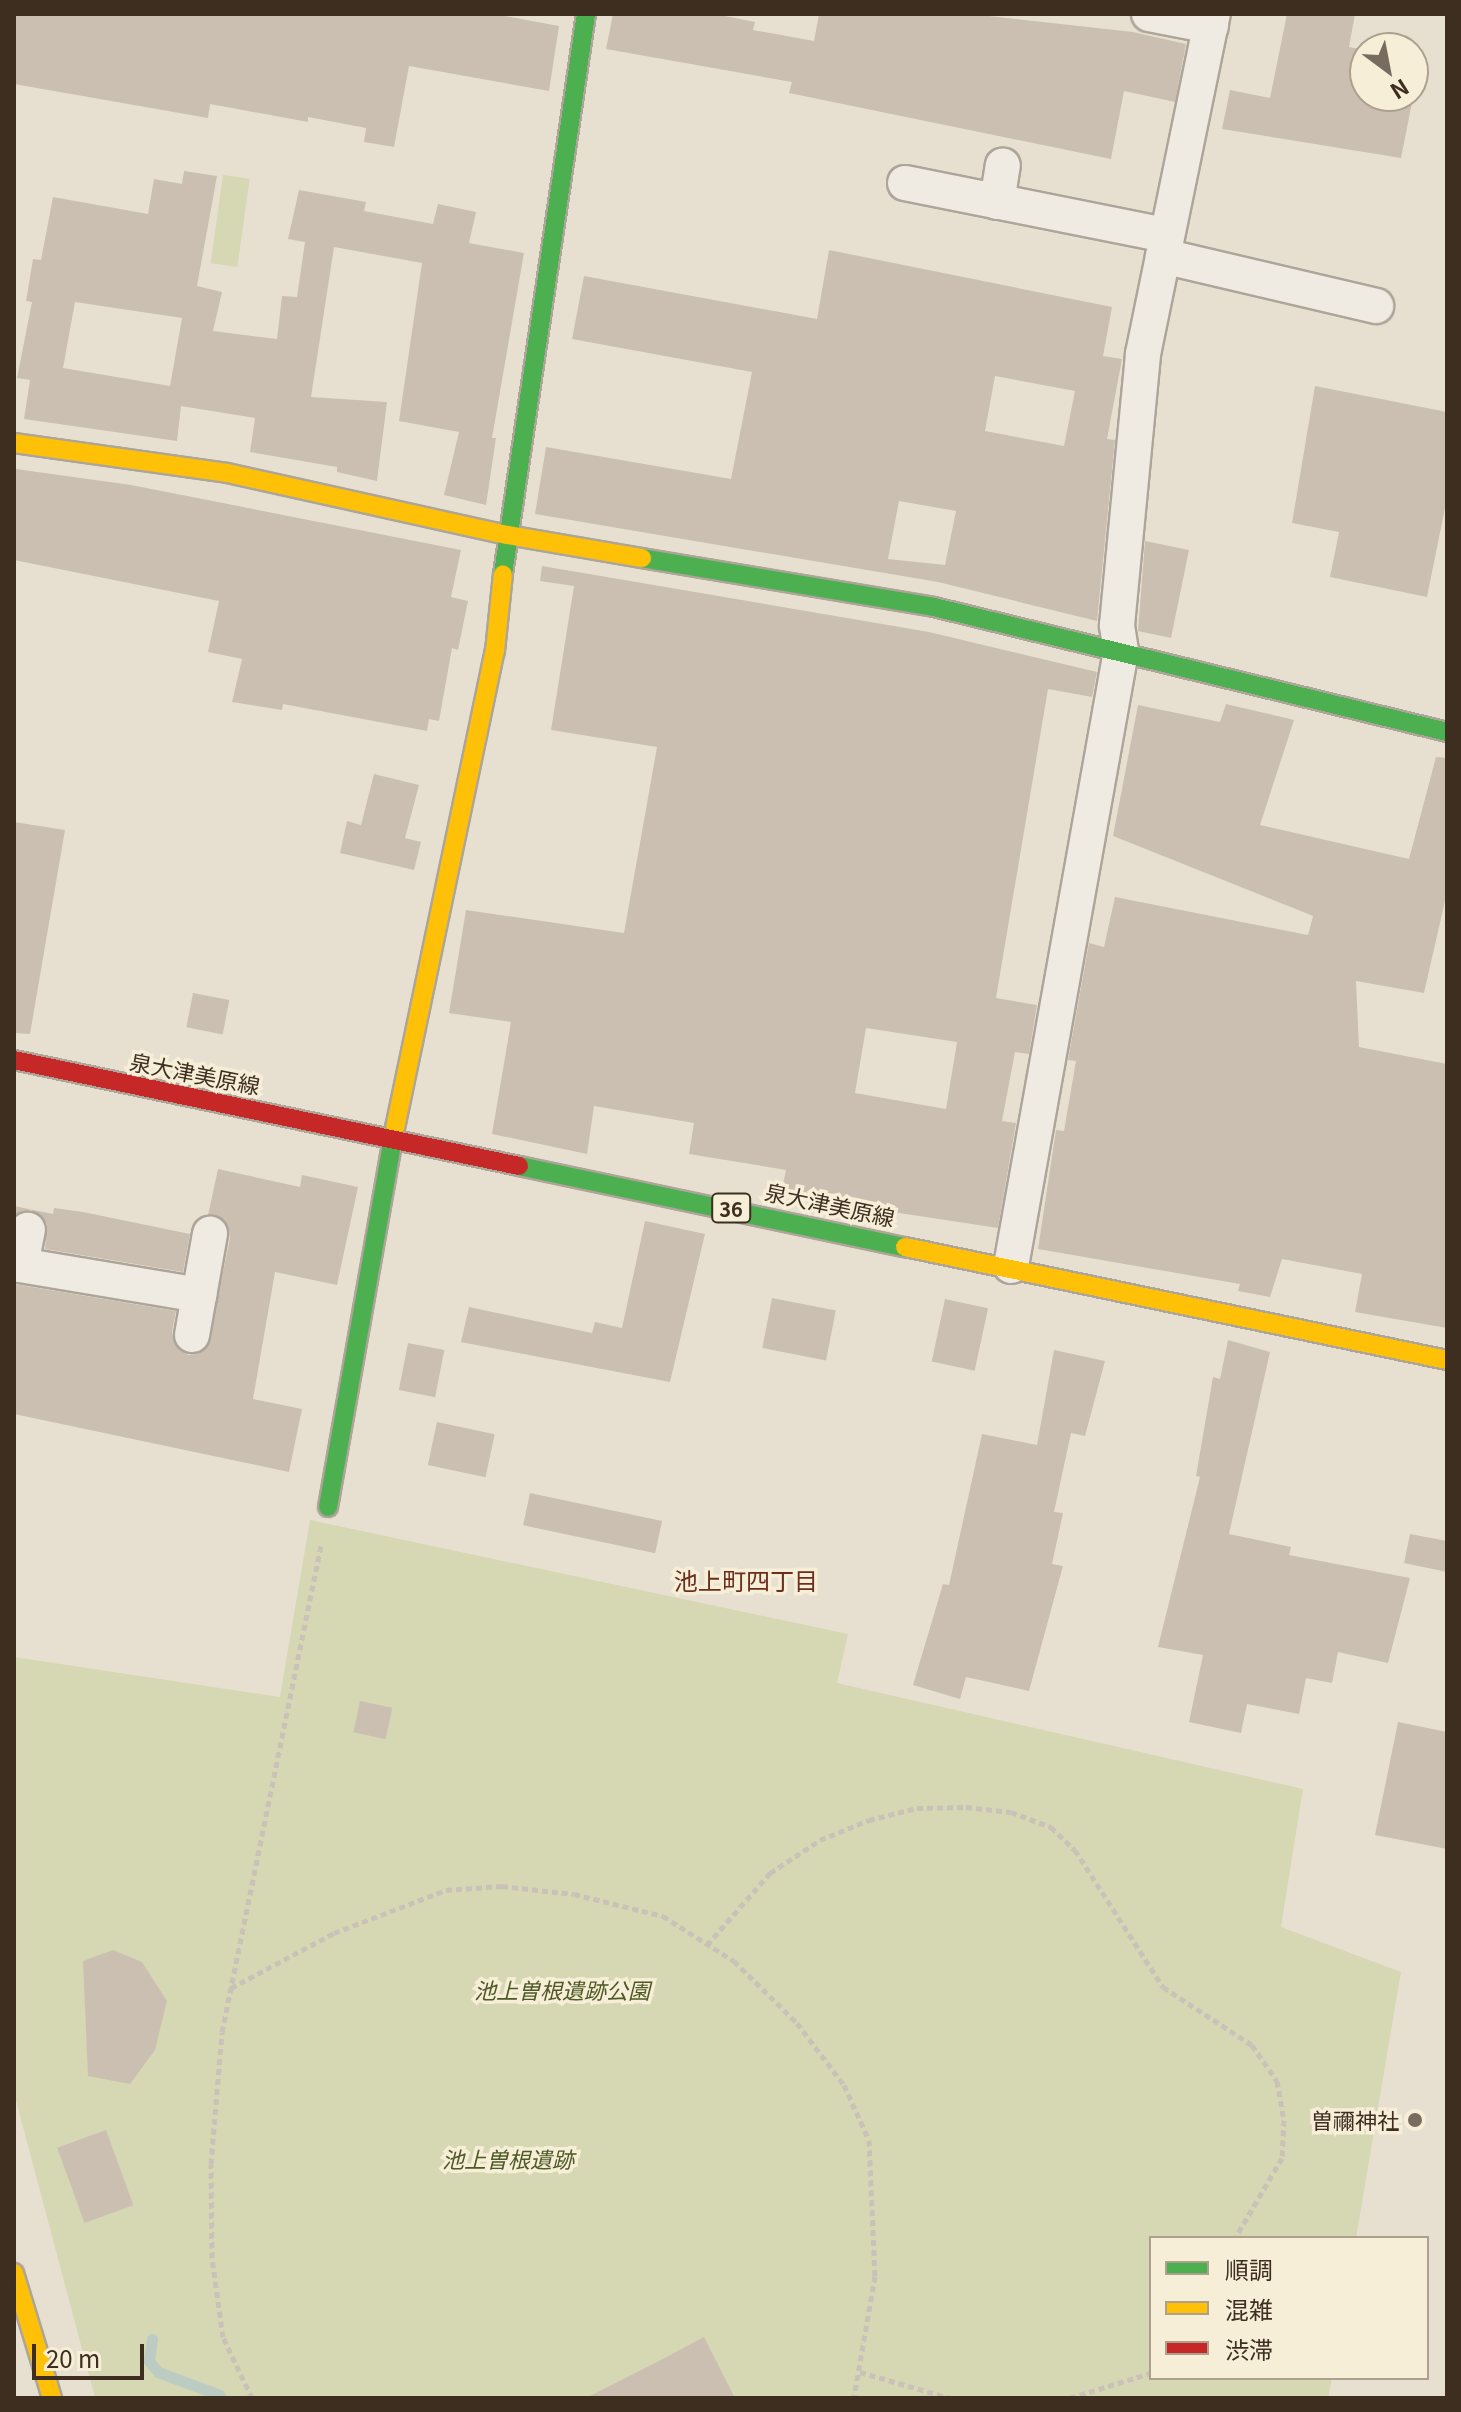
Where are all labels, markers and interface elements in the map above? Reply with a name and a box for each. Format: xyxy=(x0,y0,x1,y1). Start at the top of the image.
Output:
north arrow xyxy=(1349,32,1429,112)
text: N xyxy=(1385,73,1416,109)
street label: 泉大津美原線 xyxy=(128,1047,262,1099)
street label: 泉大津美原線 xyxy=(763,1177,897,1231)
road number: 36 xyxy=(711,1192,751,1224)
district label: 池上町四丁目 xyxy=(674,1566,818,1594)
park label: 池上曽根遺跡公園 xyxy=(474,1977,650,2003)
place label: 曽禰神社 xyxy=(1311,2107,1399,2133)
marker: 曽禰神社 xyxy=(1406,2111,1424,2129)
park label: 池上曽根遺跡 xyxy=(442,2146,574,2172)
legend xyxy=(1149,2236,1429,2380)
text: 順調 xyxy=(1225,2251,1273,2286)
text: 混雑 xyxy=(1225,2291,1273,2326)
scale bar xyxy=(36,2328,148,2378)
text: 渋滞 xyxy=(1225,2331,1273,2366)
text: 20 m xyxy=(46,2340,100,2375)

